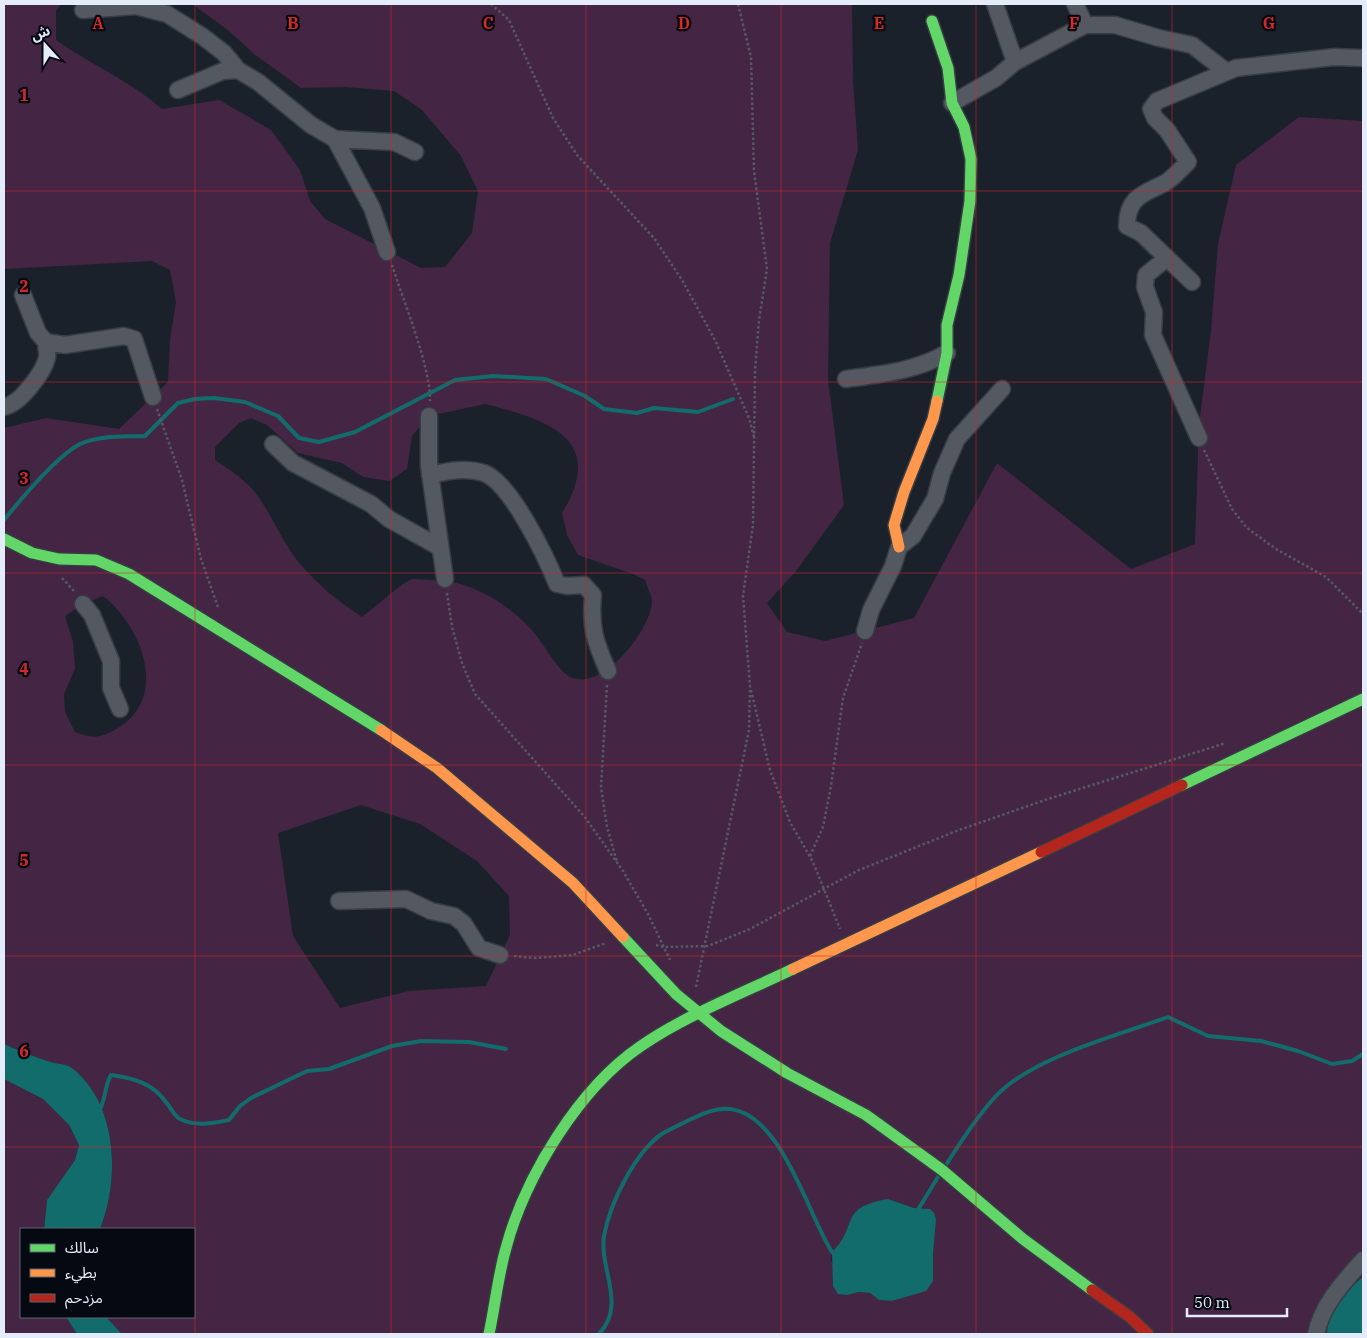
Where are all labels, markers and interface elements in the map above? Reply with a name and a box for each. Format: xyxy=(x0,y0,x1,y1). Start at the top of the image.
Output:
text: A xyxy=(92,13,104,33)
text: B xyxy=(287,13,299,33)
text: C xyxy=(483,13,493,33)
text: D xyxy=(678,13,690,33)
text: E xyxy=(874,13,884,33)
text: F xyxy=(1069,13,1079,33)
text: G xyxy=(1263,13,1275,33)
north arrow xyxy=(20,20,70,70)
text: ش xyxy=(28,21,53,45)
text: 1 xyxy=(19,85,29,105)
text: 2 xyxy=(19,276,29,296)
text: 3 xyxy=(19,468,29,488)
text: 4 xyxy=(19,659,29,679)
text: 5 xyxy=(19,850,29,870)
text: 6 xyxy=(19,1041,29,1061)
legend xyxy=(20,1228,195,1318)
text: سالك xyxy=(65,1238,99,1257)
text: بطيء xyxy=(65,1263,97,1284)
scale bar xyxy=(1187,1286,1287,1318)
text: مزدحم xyxy=(65,1288,103,1309)
text: 50 m xyxy=(1194,1293,1230,1312)

